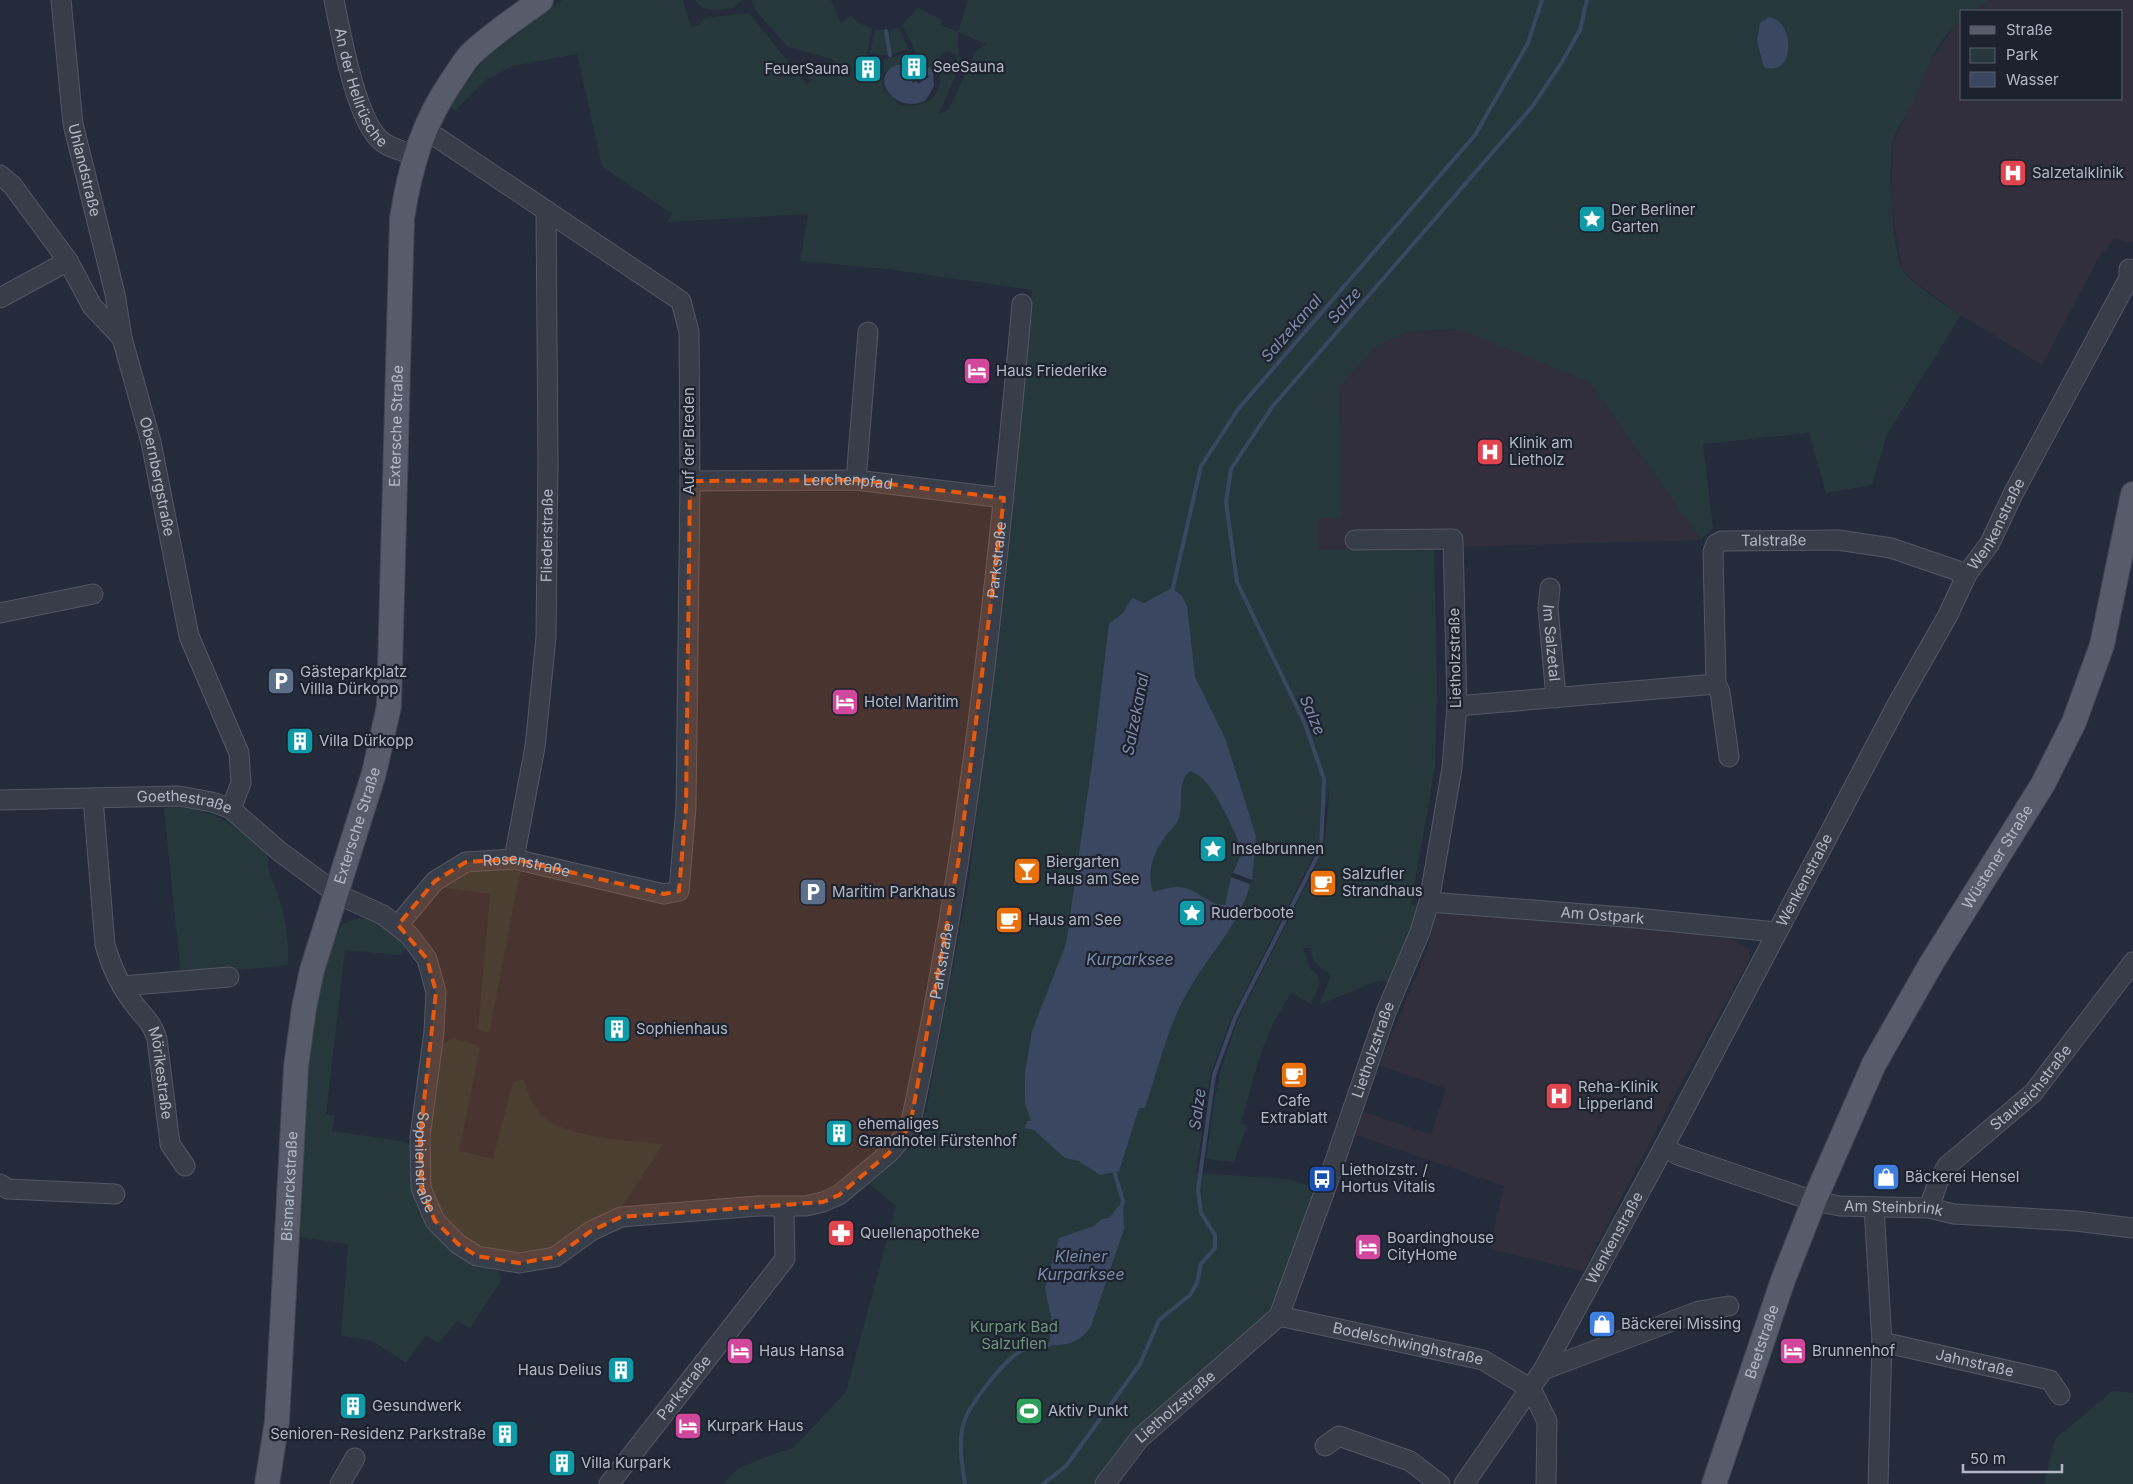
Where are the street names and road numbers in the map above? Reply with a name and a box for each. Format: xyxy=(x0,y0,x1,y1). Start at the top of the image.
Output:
street label: An der Hellrüsche xyxy=(331,26,391,151)
street label: Uhlandstraße xyxy=(64,121,105,218)
street label: Extersche Straße xyxy=(385,365,407,487)
street label: Auf der Breden xyxy=(679,387,698,495)
street label: Obernbergstraße xyxy=(135,415,179,538)
street label: Lerchenpfad xyxy=(803,470,894,493)
street label: Wenkenstraße xyxy=(1963,475,2029,574)
street label: Fliederstraße xyxy=(537,489,557,582)
street label: Parkstraße xyxy=(983,521,1010,599)
street label: Talstraße xyxy=(1741,530,1807,550)
street label: Im Salzetal xyxy=(1539,604,1564,682)
street label: Lietholzstraße xyxy=(1444,608,1465,708)
street label: Extersche Straße xyxy=(330,765,384,886)
street label: Goethestraße xyxy=(137,786,235,818)
street label: Wüstener Straße xyxy=(1958,801,2037,912)
street label: Wenkenstraße xyxy=(1772,830,1836,930)
street label: Rosenstraße xyxy=(482,849,572,881)
street label: Am Ostpark xyxy=(1560,902,1646,928)
street label: Parkstraße xyxy=(926,921,958,1001)
street label: Lietholzstraße xyxy=(1347,999,1398,1100)
street label: Mörikestraße xyxy=(144,1023,177,1120)
street label: Stauteichstraße xyxy=(1986,1041,2075,1134)
street label: Sophienstraße xyxy=(411,1110,440,1216)
street label: Bismarckstraße xyxy=(277,1131,302,1242)
street label: Wenkenstraße xyxy=(1582,1188,1647,1287)
street label: Am Steinbrink xyxy=(1844,1196,1946,1220)
street label: Beetstraße xyxy=(1740,1302,1783,1381)
street label: Bodelschwinghstraße xyxy=(1331,1318,1485,1369)
street label: Jahnstraße xyxy=(1934,1344,2016,1381)
street label: Parkstraße xyxy=(653,1351,715,1424)
street label: Lietholzstraße xyxy=(1131,1366,1219,1447)

